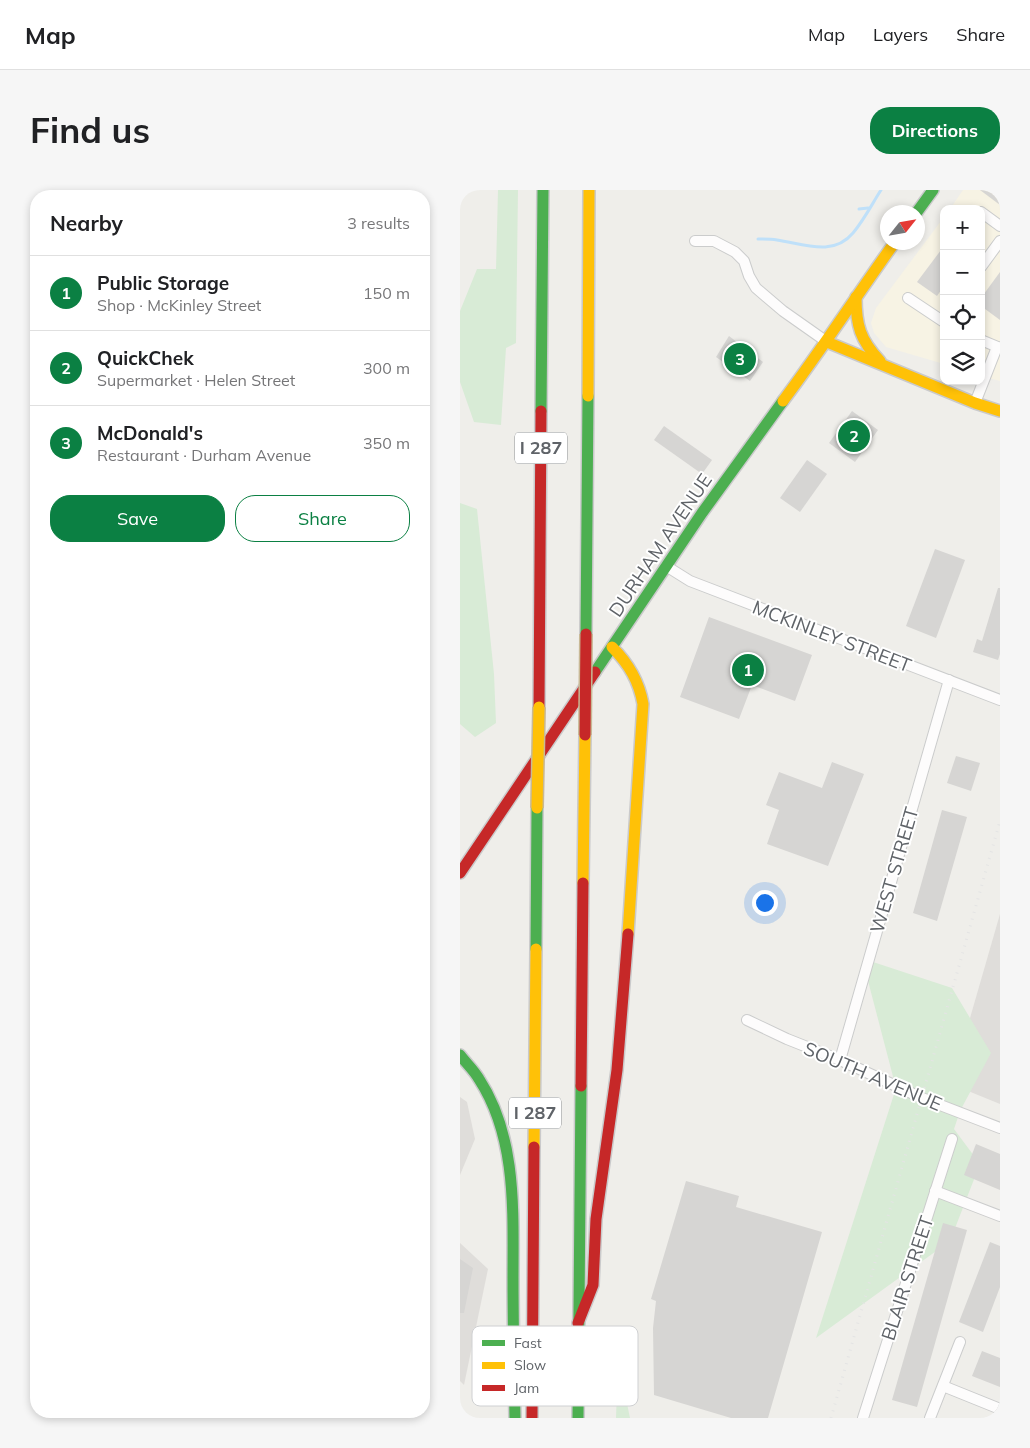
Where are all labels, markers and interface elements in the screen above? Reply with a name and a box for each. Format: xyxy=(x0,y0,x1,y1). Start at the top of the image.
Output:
text: Map xyxy=(25,20,76,50)
text: Map xyxy=(808,23,845,46)
text: Layers xyxy=(873,23,928,46)
text: Share xyxy=(956,23,1005,46)
button: Directions xyxy=(870,107,1000,154)
text: Find us xyxy=(30,108,150,152)
north arrow xyxy=(880,205,925,250)
map controls xyxy=(940,205,985,385)
button: + xyxy=(940,205,985,250)
text: Nearby xyxy=(50,210,123,236)
text: 3 results xyxy=(347,213,410,233)
button: − xyxy=(940,250,985,295)
text: Public Storage xyxy=(97,271,229,295)
text: 1 xyxy=(61,283,71,303)
text: 150 m xyxy=(363,283,410,303)
text: Shop · McKinley Street xyxy=(97,295,261,315)
button: locate xyxy=(940,295,985,340)
pin: 3 xyxy=(724,340,756,378)
button: layers xyxy=(940,340,985,385)
text: QuickChek xyxy=(97,346,194,370)
text: 2 xyxy=(61,358,71,378)
text: 300 m xyxy=(363,358,410,378)
text: Supermarket · Helen Street xyxy=(97,370,295,390)
pin: 2 xyxy=(838,417,870,455)
text: McDonald's xyxy=(97,421,203,445)
road number: I 287 xyxy=(515,432,567,464)
text: 3 xyxy=(61,433,71,453)
text: 350 m xyxy=(363,433,410,453)
text: Restaurant · Durham Avenue xyxy=(97,445,311,465)
street label: DURHAM AVENUE xyxy=(603,469,717,621)
button: Save xyxy=(50,495,225,542)
button: Share xyxy=(235,495,410,542)
street label: MCKINLEY STREET xyxy=(749,595,915,678)
pin: 1 xyxy=(732,651,764,689)
street label: WEST STREET xyxy=(865,804,924,936)
your location xyxy=(752,890,778,916)
street label: SOUTH AVENUE xyxy=(800,1036,946,1116)
road number: I 287 xyxy=(509,1098,561,1128)
street label: BLAIR STREET xyxy=(876,1212,939,1343)
legend xyxy=(472,1326,638,1406)
text: Fast xyxy=(514,1334,542,1352)
text: Slow xyxy=(514,1356,546,1374)
text: Jam xyxy=(514,1379,539,1397)

